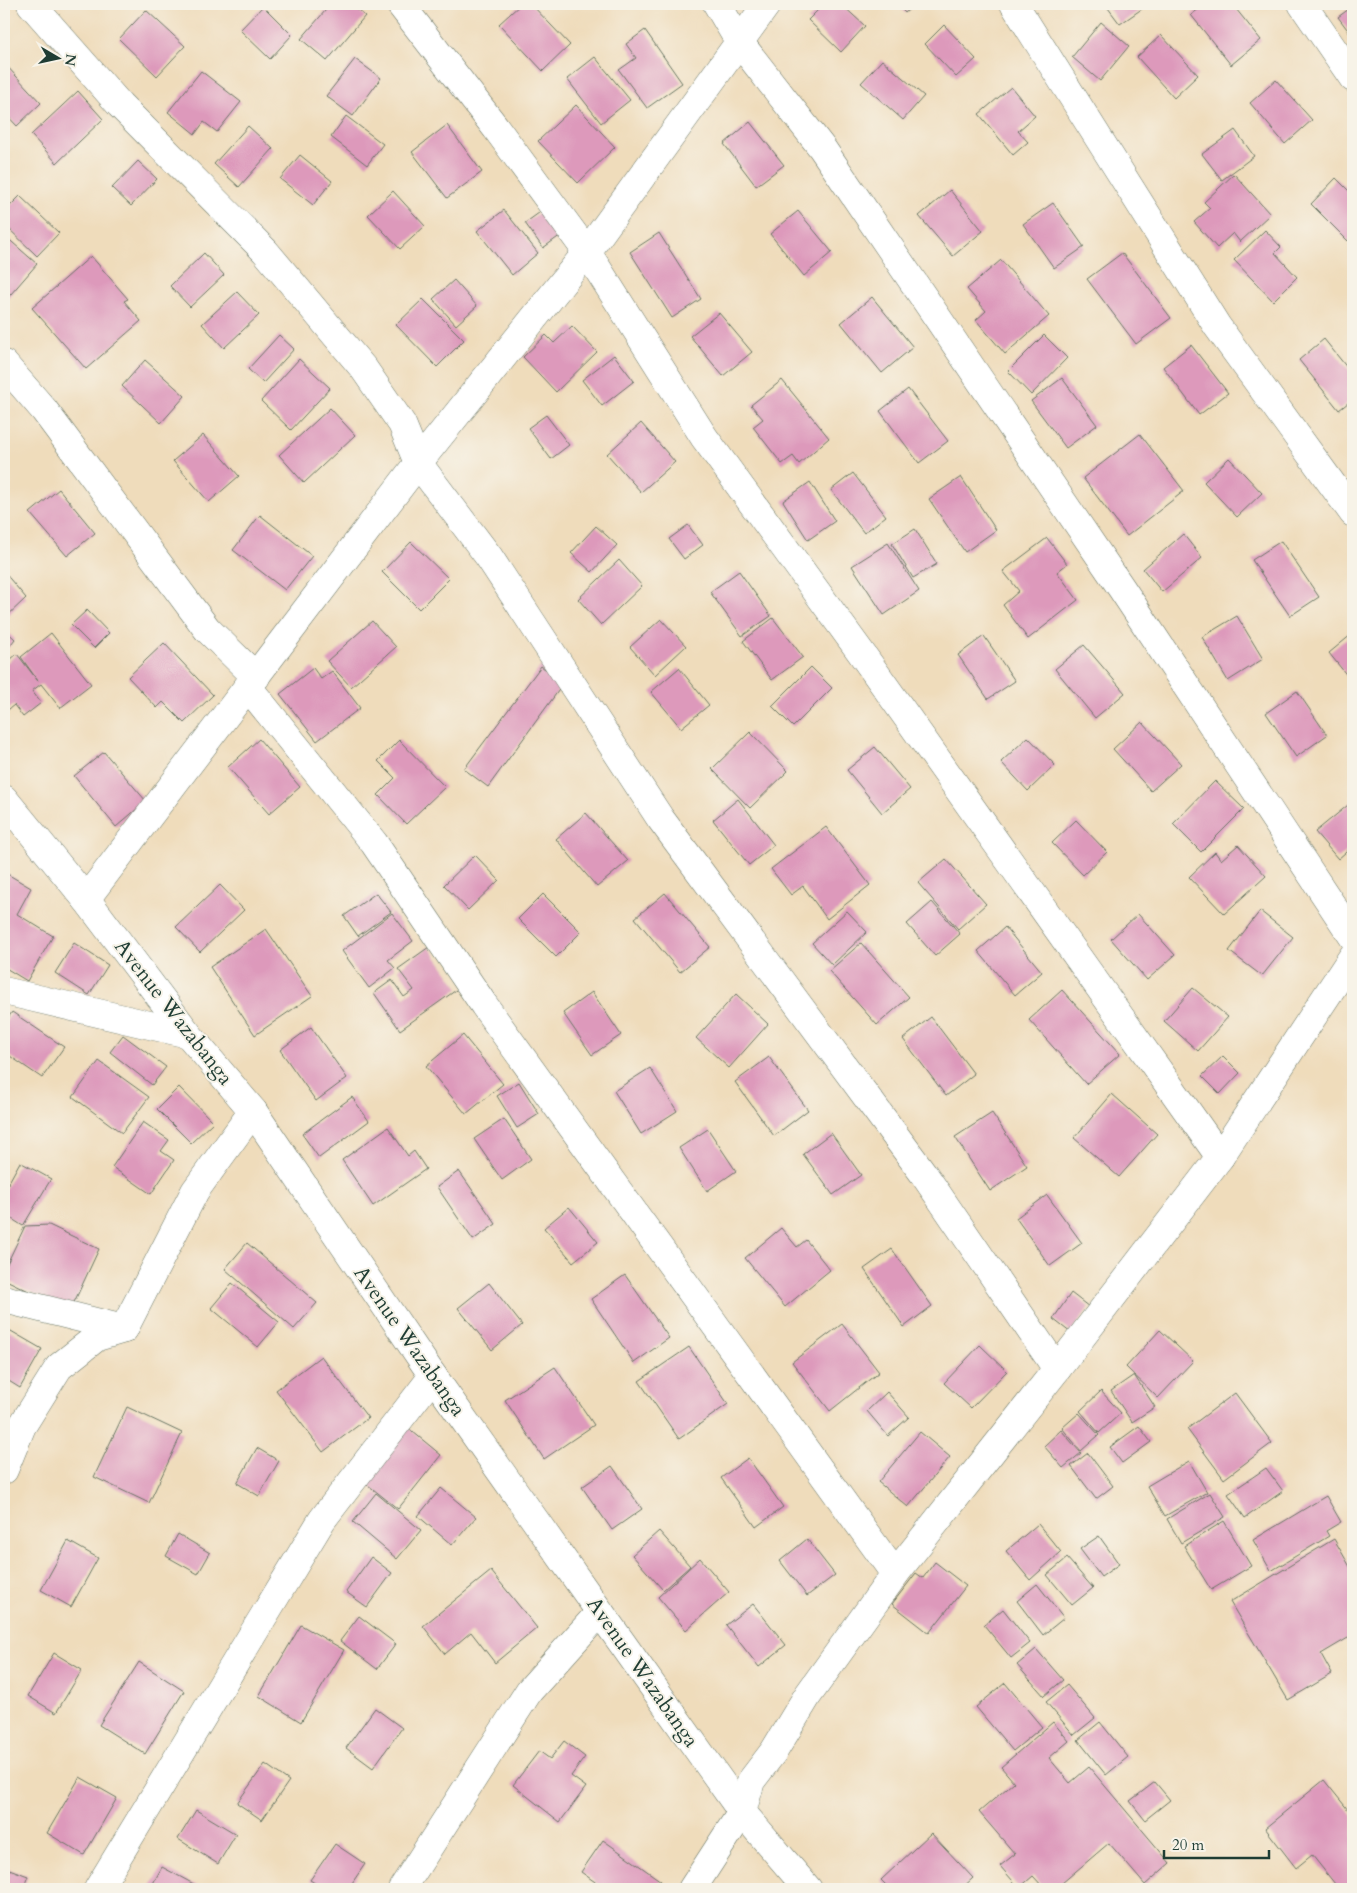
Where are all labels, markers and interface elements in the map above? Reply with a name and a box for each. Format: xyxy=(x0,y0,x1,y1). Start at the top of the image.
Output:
north arrow xyxy=(32,32,82,82)
text: N xyxy=(60,52,81,67)
street label: Avenue Wazabanga xyxy=(108,933,240,1091)
street label: Avenue Wazabanga xyxy=(347,1260,472,1422)
street label: Avenue Wazabanga xyxy=(580,1591,705,1753)
scale bar xyxy=(1164,1828,1270,1860)
text: 20 m xyxy=(1172,1835,1204,1855)

